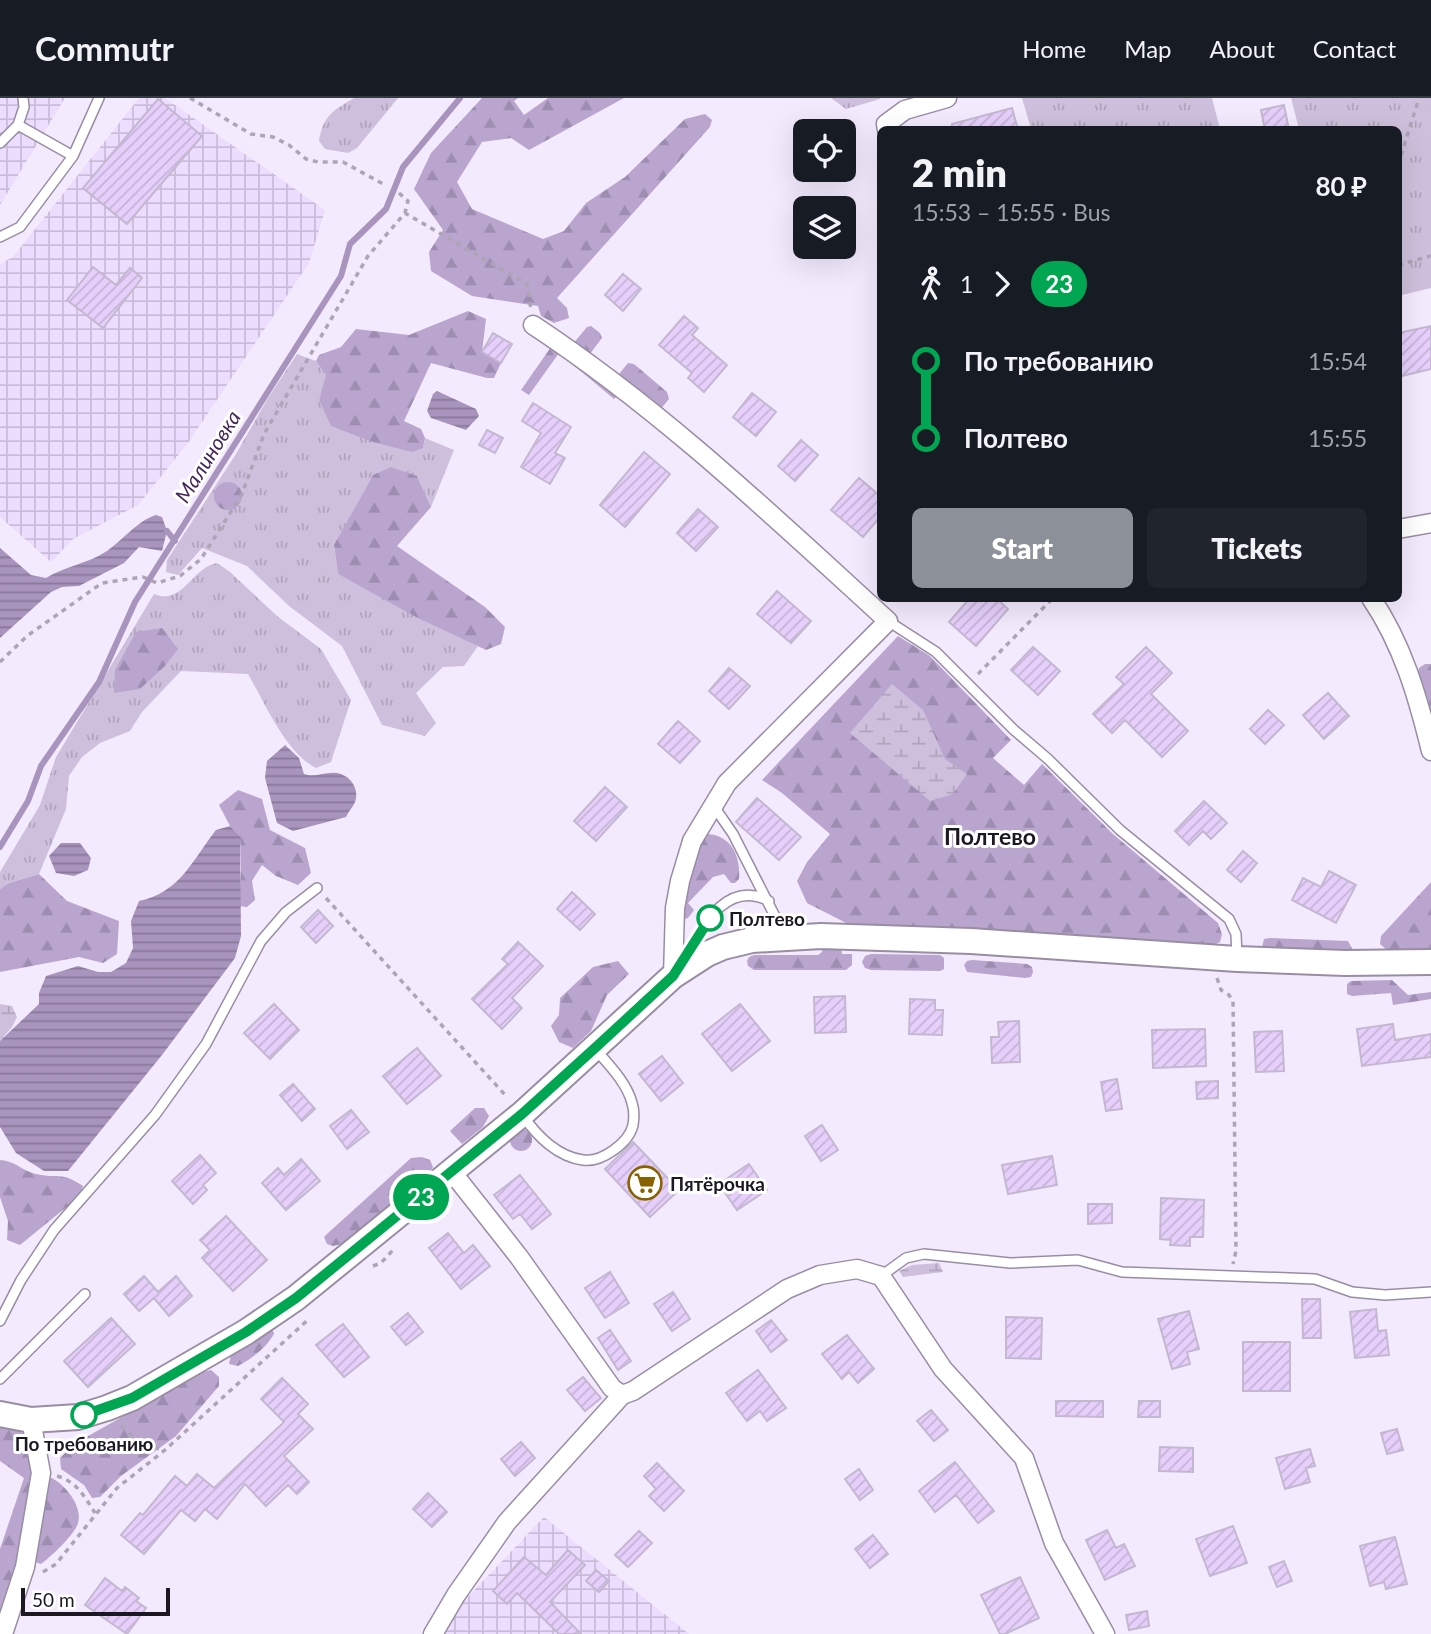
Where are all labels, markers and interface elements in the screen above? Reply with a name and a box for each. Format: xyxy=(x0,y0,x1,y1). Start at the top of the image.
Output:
text: Commutr xyxy=(35,28,174,68)
text: Home xyxy=(1022,34,1086,63)
text: Map xyxy=(1124,34,1172,63)
text: About xyxy=(1210,34,1275,63)
text: Contact xyxy=(1313,34,1396,63)
map controls xyxy=(793,119,856,259)
button: locate xyxy=(793,119,856,182)
text: 2 min xyxy=(912,149,1007,195)
text: 80 ₽ xyxy=(1315,170,1367,202)
button: layers xyxy=(793,196,856,259)
text: 15:53 – 15:55 · Bus xyxy=(912,198,1111,226)
icon: walk xyxy=(912,265,950,303)
icon: forward xyxy=(983,265,1021,303)
text: 23 xyxy=(1045,269,1073,298)
text: 1 xyxy=(960,270,973,298)
text: По требованию xyxy=(964,345,1154,377)
text: 15:54 xyxy=(1308,347,1367,375)
water label: Малиновка xyxy=(169,406,245,506)
text: Полтево xyxy=(964,422,1068,454)
text: 15:55 xyxy=(1308,424,1367,452)
button: Start xyxy=(912,508,1133,588)
button: Tickets xyxy=(1147,508,1367,588)
district label: Полтево xyxy=(944,822,1036,850)
marker: Полтево xyxy=(697,905,723,931)
place label: Полтево xyxy=(729,907,805,930)
supermarket icon: Пятёрочка xyxy=(626,1164,664,1202)
place label: Пятёрочка xyxy=(670,1172,765,1195)
line badge: 23 xyxy=(390,1174,452,1220)
text: 23 xyxy=(407,1182,435,1211)
marker: По требованию xyxy=(71,1402,97,1428)
place label: По требованию xyxy=(15,1432,153,1455)
scale bar xyxy=(21,1585,170,1617)
text: 50 m xyxy=(32,1588,75,1611)

